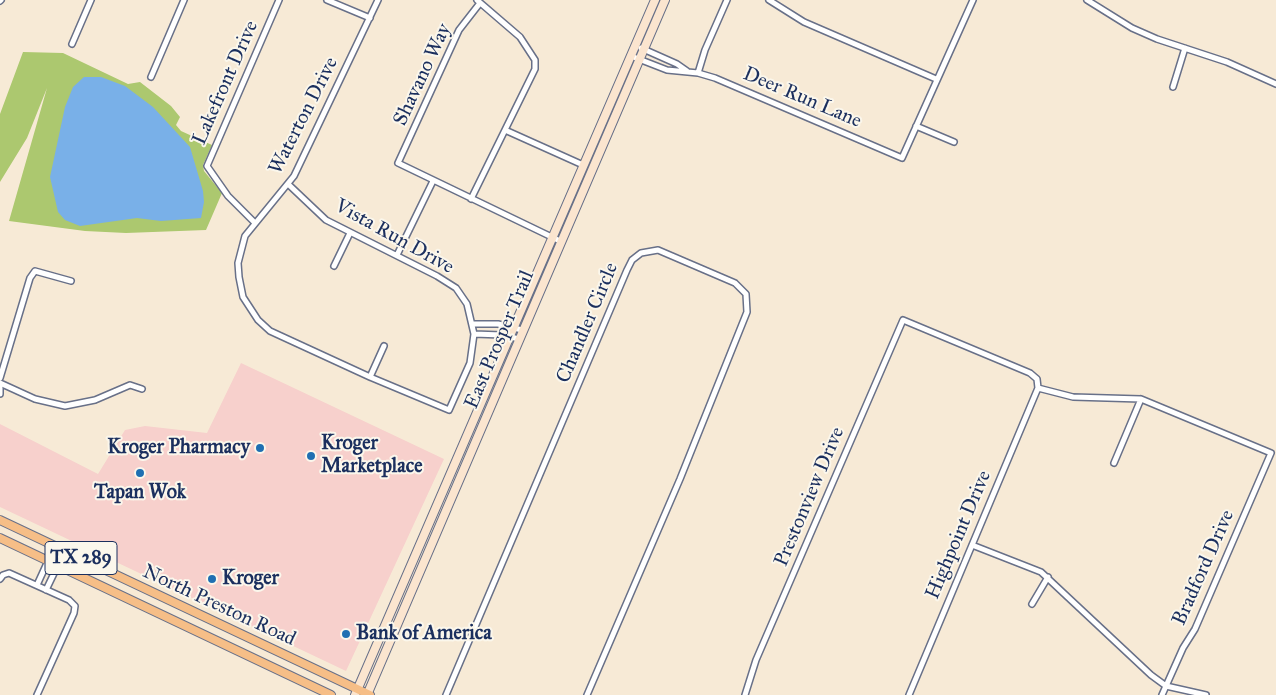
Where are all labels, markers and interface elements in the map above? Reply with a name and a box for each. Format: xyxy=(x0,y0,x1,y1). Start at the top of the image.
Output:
street label: Lakefront Drive xyxy=(188,17,264,149)
street label: Shavano Way xyxy=(389,20,457,130)
street label: Waterton Drive xyxy=(264,53,344,179)
street label: Deer Run Lane xyxy=(739,62,865,134)
street label: Vista Run Drive xyxy=(330,194,458,280)
street label: Chandler Circle xyxy=(552,259,624,387)
street label: East Prosper Trail xyxy=(460,267,540,413)
street label: Prestonview Drive xyxy=(770,424,850,570)
place label: Kroger Marketplace xyxy=(321,432,422,479)
place label: Kroger Pharmacy xyxy=(107,436,250,460)
marker: Kroger Pharmacy xyxy=(254,442,266,454)
marker: Kroger Marketplace xyxy=(305,450,317,462)
marker: Tapan Wok xyxy=(134,467,146,479)
street label: Highpoint Drive xyxy=(921,467,997,603)
place label: Tapan Wok xyxy=(94,481,186,505)
street label: Bradford Drive xyxy=(1168,507,1240,629)
road number: TX 289 xyxy=(45,542,117,574)
street label: North Preston Road xyxy=(139,560,299,652)
place label: Kroger xyxy=(222,567,279,591)
marker: Kroger xyxy=(206,573,218,585)
place label: Bank of America xyxy=(356,622,492,646)
marker: Bank of America xyxy=(340,628,352,640)

